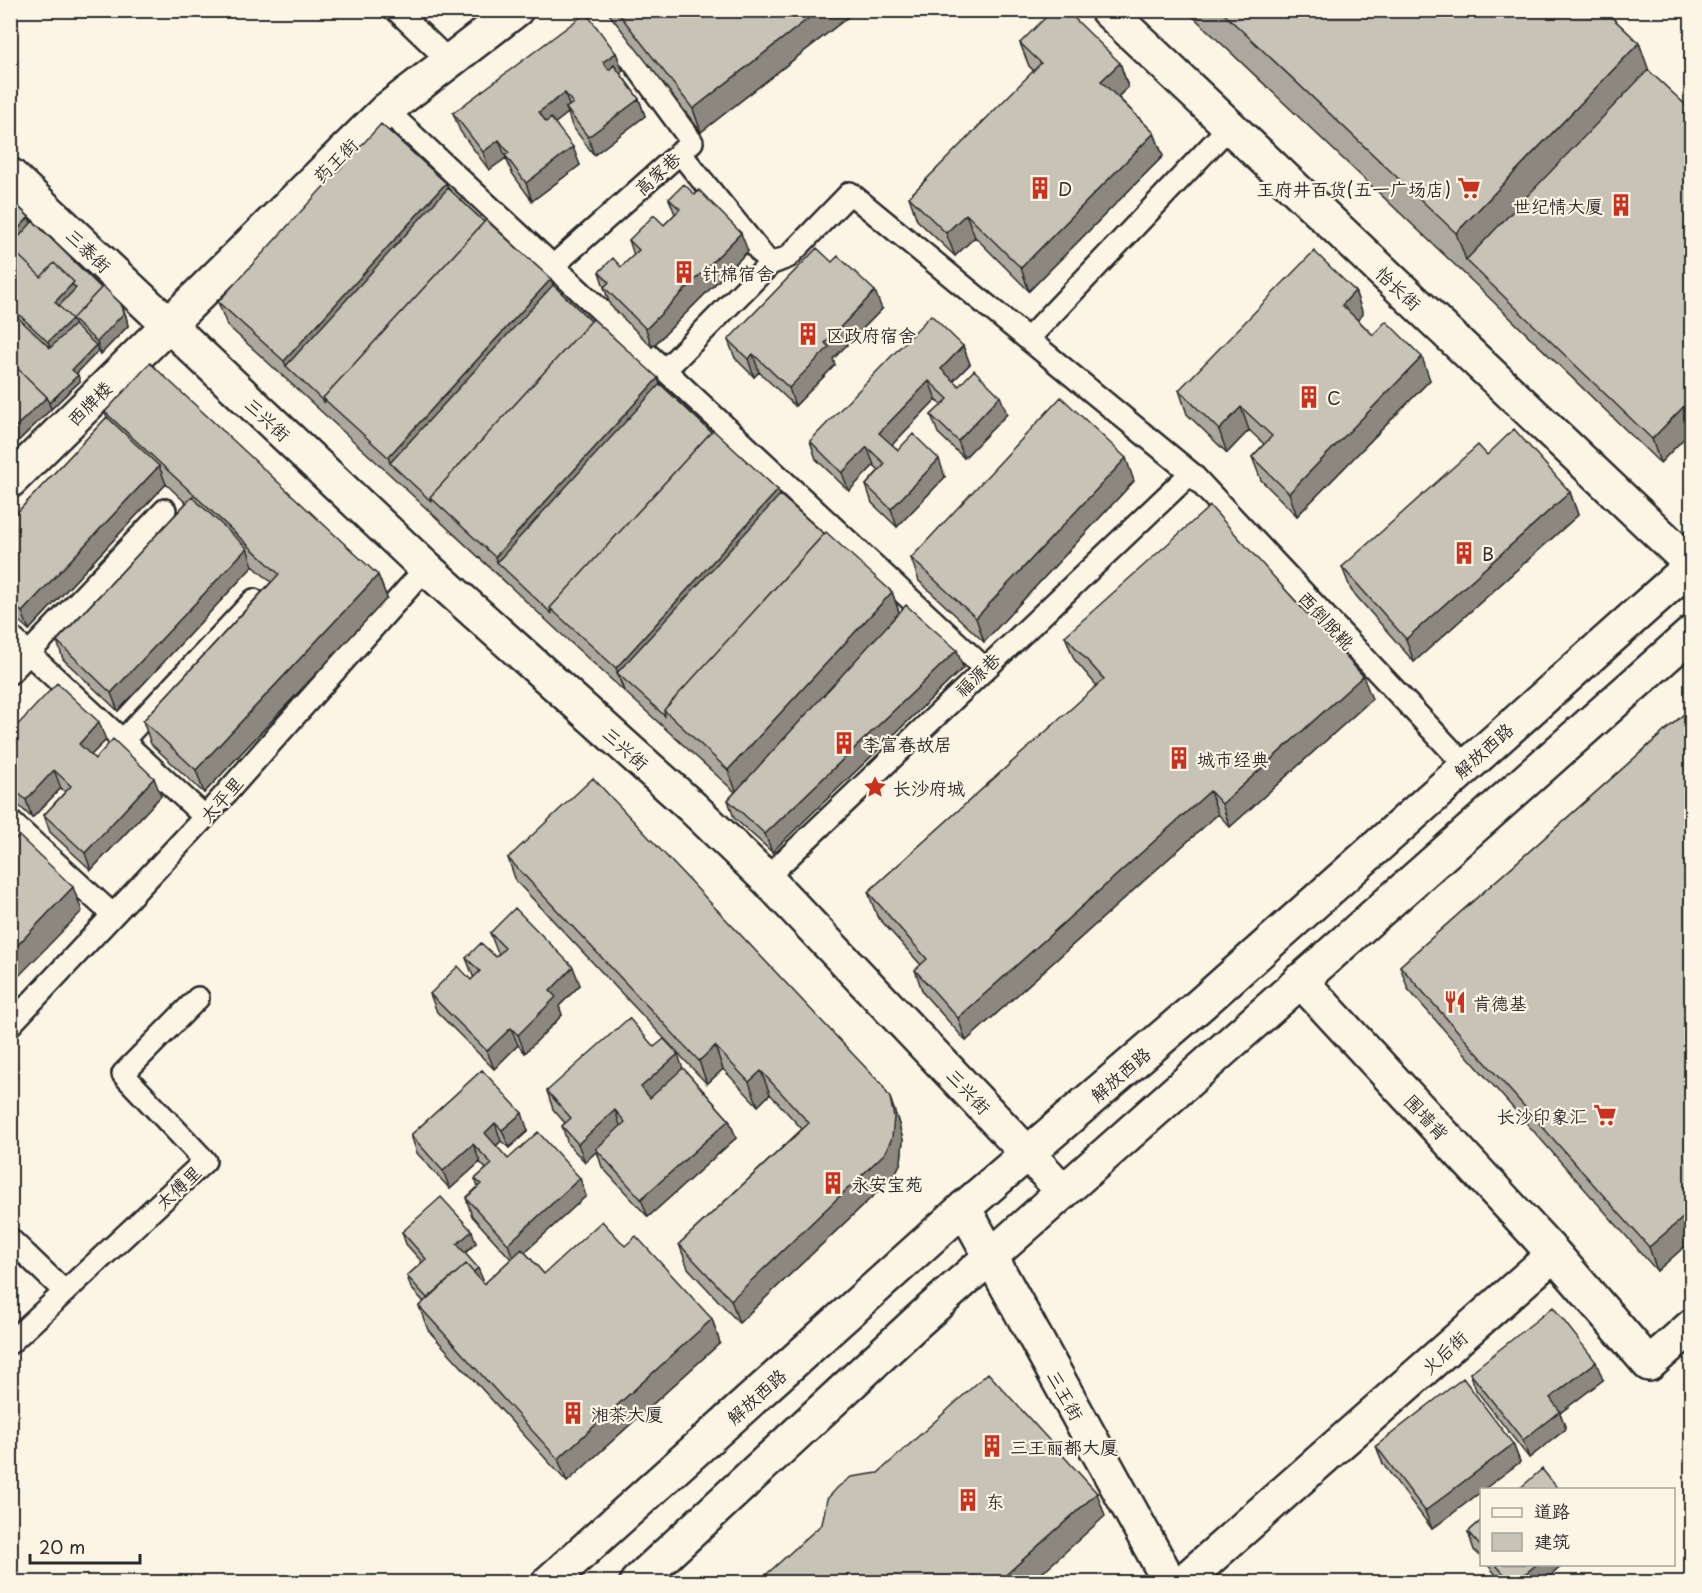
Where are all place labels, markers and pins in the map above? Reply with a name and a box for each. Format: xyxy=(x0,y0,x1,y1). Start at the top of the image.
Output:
building icon: D xyxy=(1027,175,1053,201)
place label: D xyxy=(1058,175,1072,202)
place label: 王府井百货(五一广场店) xyxy=(1257,175,1451,202)
supermarket icon: 王府井百货(五一广场店) xyxy=(1456,175,1482,201)
place label: 世纪情大厦 xyxy=(1513,192,1603,219)
building icon: 世纪情大厦 xyxy=(1608,192,1634,218)
building icon: 针棉宿舍 xyxy=(671,259,697,285)
place label: 针棉宿舍 xyxy=(702,259,774,286)
building icon: 区政府宿舍 xyxy=(795,321,821,347)
place label: 区政府宿舍 xyxy=(826,321,916,348)
building icon: C xyxy=(1296,384,1322,410)
place label: C xyxy=(1327,384,1341,411)
building icon: B xyxy=(1451,540,1477,566)
place label: B xyxy=(1482,540,1494,567)
building icon: 李富春故居 xyxy=(831,730,857,756)
place label: 李富春故居 xyxy=(862,730,952,757)
building icon: 城市经典 xyxy=(1166,745,1192,771)
place label: 城市经典 xyxy=(1197,745,1269,772)
place icon: 长沙府城 xyxy=(862,774,888,800)
place label: 长沙府城 xyxy=(893,774,965,801)
restaurant icon: 肯德基 xyxy=(1442,989,1468,1015)
place label: 肯德基 xyxy=(1473,989,1527,1016)
place label: 长沙印象汇 xyxy=(1497,1102,1587,1129)
supermarket icon: 长沙印象汇 xyxy=(1592,1102,1618,1128)
building icon: 永安宝苑 xyxy=(820,1170,846,1196)
place label: 永安宝苑 xyxy=(851,1170,923,1197)
building icon: 湘茶大厦 xyxy=(560,1400,586,1426)
place label: 湘茶大厦 xyxy=(591,1400,663,1427)
building icon: 三王丽都大厦 xyxy=(979,1433,1005,1459)
place label: 三王丽都大厦 xyxy=(1010,1433,1118,1460)
building icon: 东 xyxy=(955,1487,981,1513)
place label: 东 xyxy=(986,1487,1004,1514)

